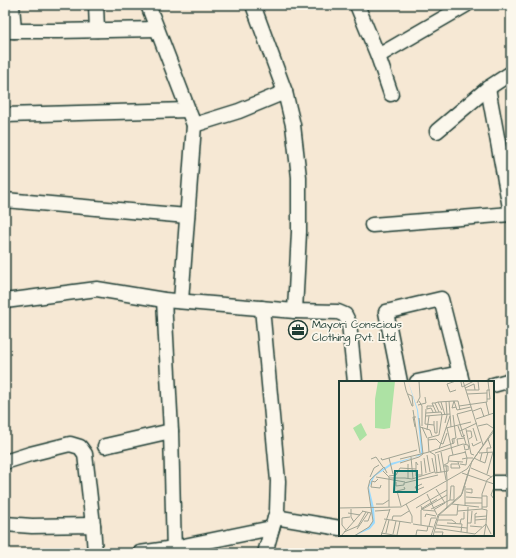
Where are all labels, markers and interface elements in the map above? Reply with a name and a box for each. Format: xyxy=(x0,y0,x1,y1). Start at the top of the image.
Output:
place label: Mayori Conscious Clothing Pvt. Ltd. xyxy=(312,317,402,346)
office icon: Mayori Conscious Clothing Pvt. Ltd. xyxy=(287,319,309,341)
inset map xyxy=(339,381,494,536)

